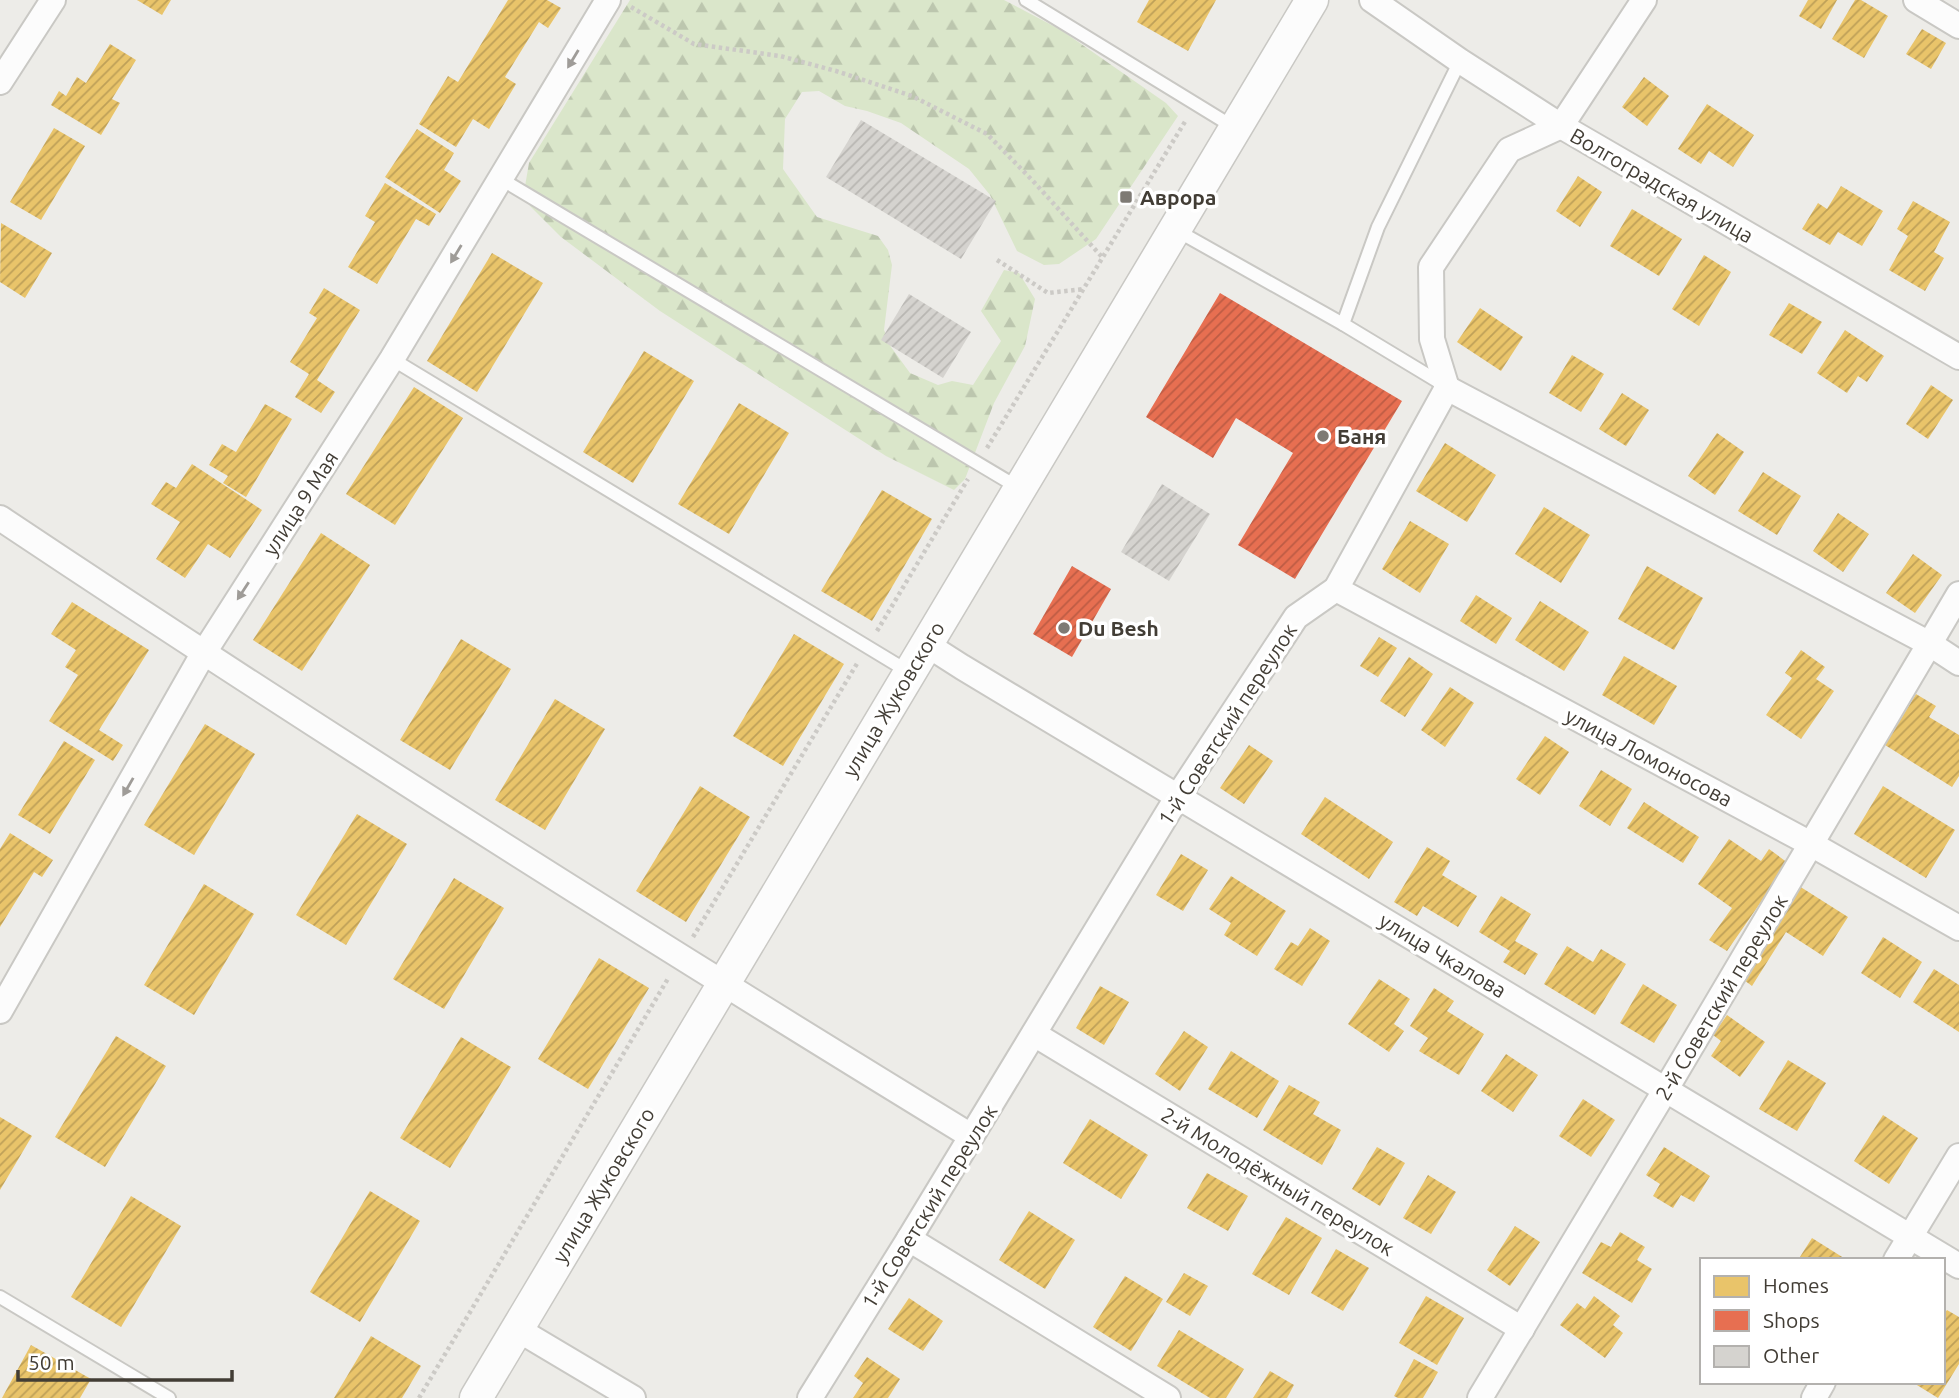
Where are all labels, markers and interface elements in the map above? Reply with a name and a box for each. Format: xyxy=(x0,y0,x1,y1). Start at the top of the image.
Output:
one-way arrow xyxy=(567,49,580,68)
street label: Волгоградская улица xyxy=(1566,123,1758,247)
place label: Аврора xyxy=(1140,185,1216,209)
marker: Аврора xyxy=(1118,189,1134,205)
one-way arrow xyxy=(450,244,462,263)
place label: Баня xyxy=(1337,424,1386,448)
marker: Баня xyxy=(1315,428,1331,444)
street label: улица 9 Мая xyxy=(257,446,343,560)
one-way arrow xyxy=(237,581,250,601)
place label: Du Besh xyxy=(1078,616,1159,640)
street label: улица Жуковского xyxy=(837,617,949,781)
street label: 1-й Советский переулок xyxy=(1153,618,1301,829)
marker: Du Besh xyxy=(1056,620,1072,636)
street label: улица Ломоносова xyxy=(1561,703,1737,811)
one-way arrow xyxy=(122,777,134,797)
street label: 2-й Советский переулок xyxy=(1650,890,1792,1104)
street label: улица Чкалова xyxy=(1375,908,1511,1002)
street label: 1-й Советский переулок xyxy=(856,1100,1002,1312)
street label: 2-й Молодёжный переулок xyxy=(1157,1102,1399,1260)
street label: улица Жуковского xyxy=(547,1103,659,1267)
legend xyxy=(1700,1258,1945,1384)
text: Homes xyxy=(1763,1273,1829,1297)
text: Shops xyxy=(1763,1308,1820,1332)
scale bar xyxy=(18,1338,231,1382)
text: Other xyxy=(1763,1343,1819,1367)
text: 50 m xyxy=(28,1350,75,1374)

